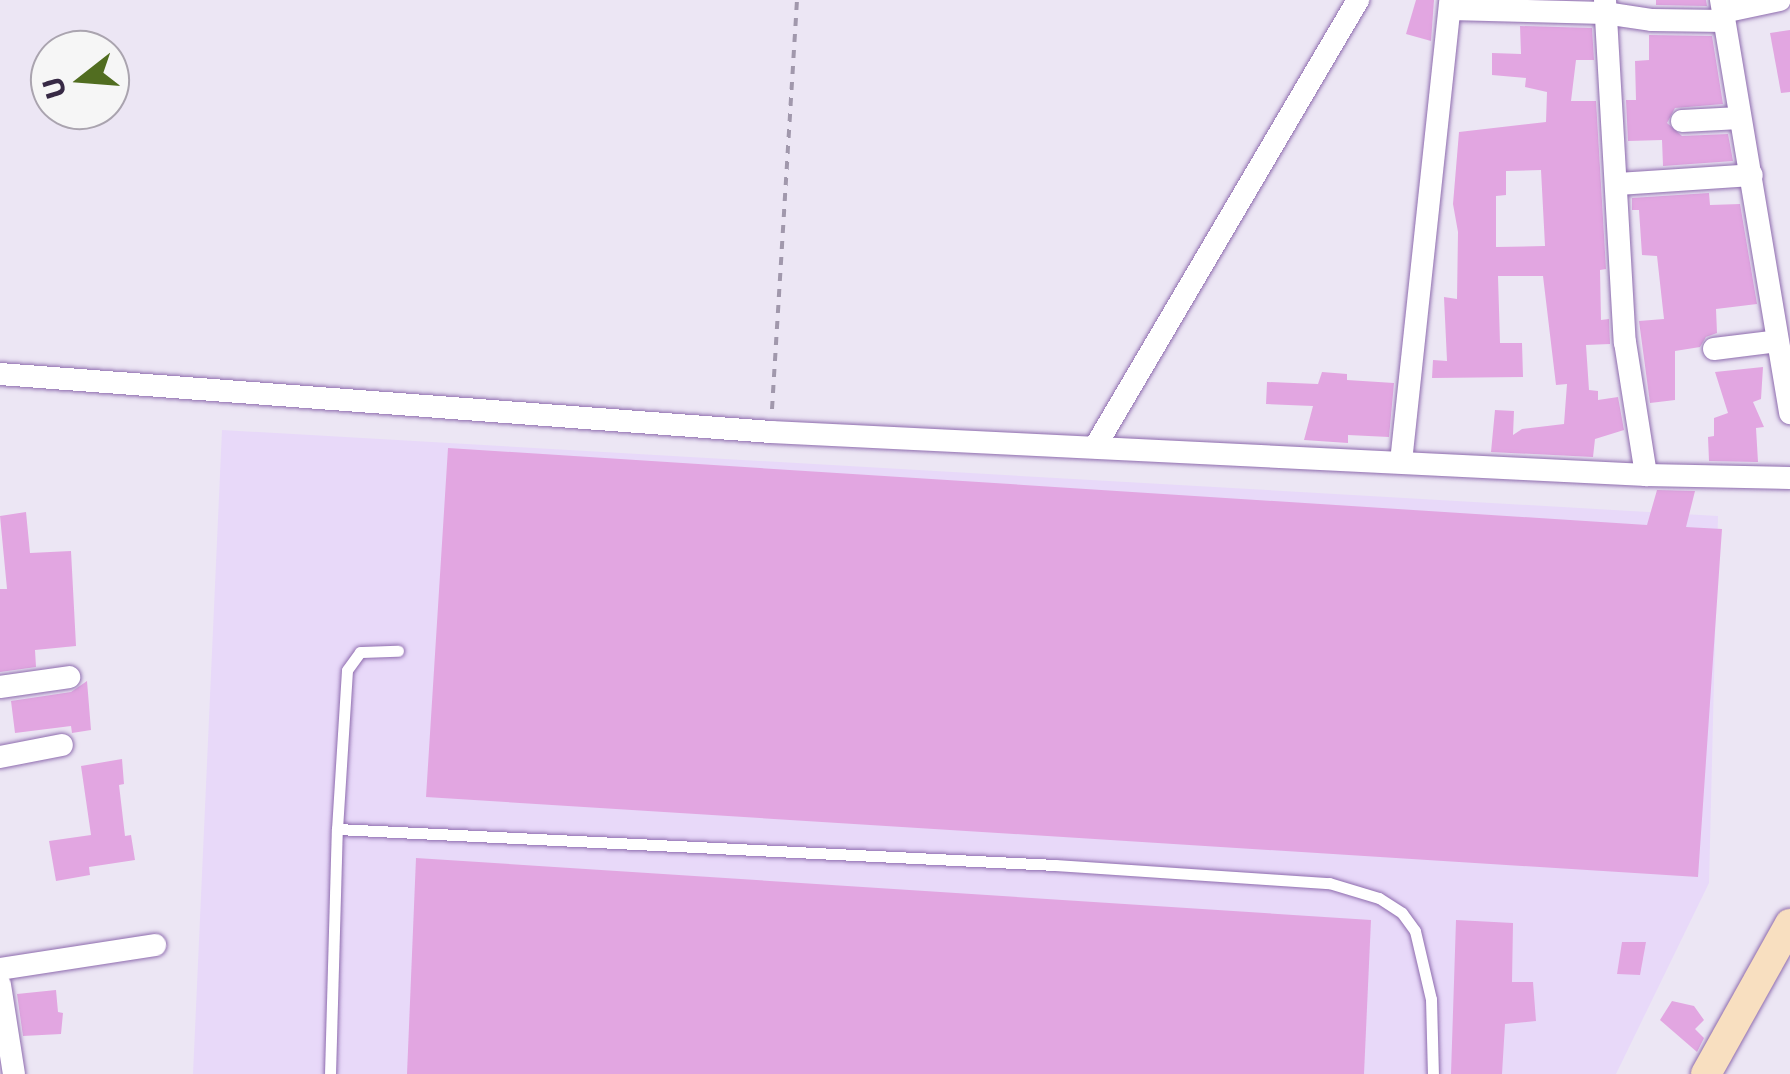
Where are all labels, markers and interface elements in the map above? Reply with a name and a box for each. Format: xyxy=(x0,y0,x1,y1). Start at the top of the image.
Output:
north arrow xyxy=(30,30,130,130)
text: U xyxy=(34,73,72,103)

